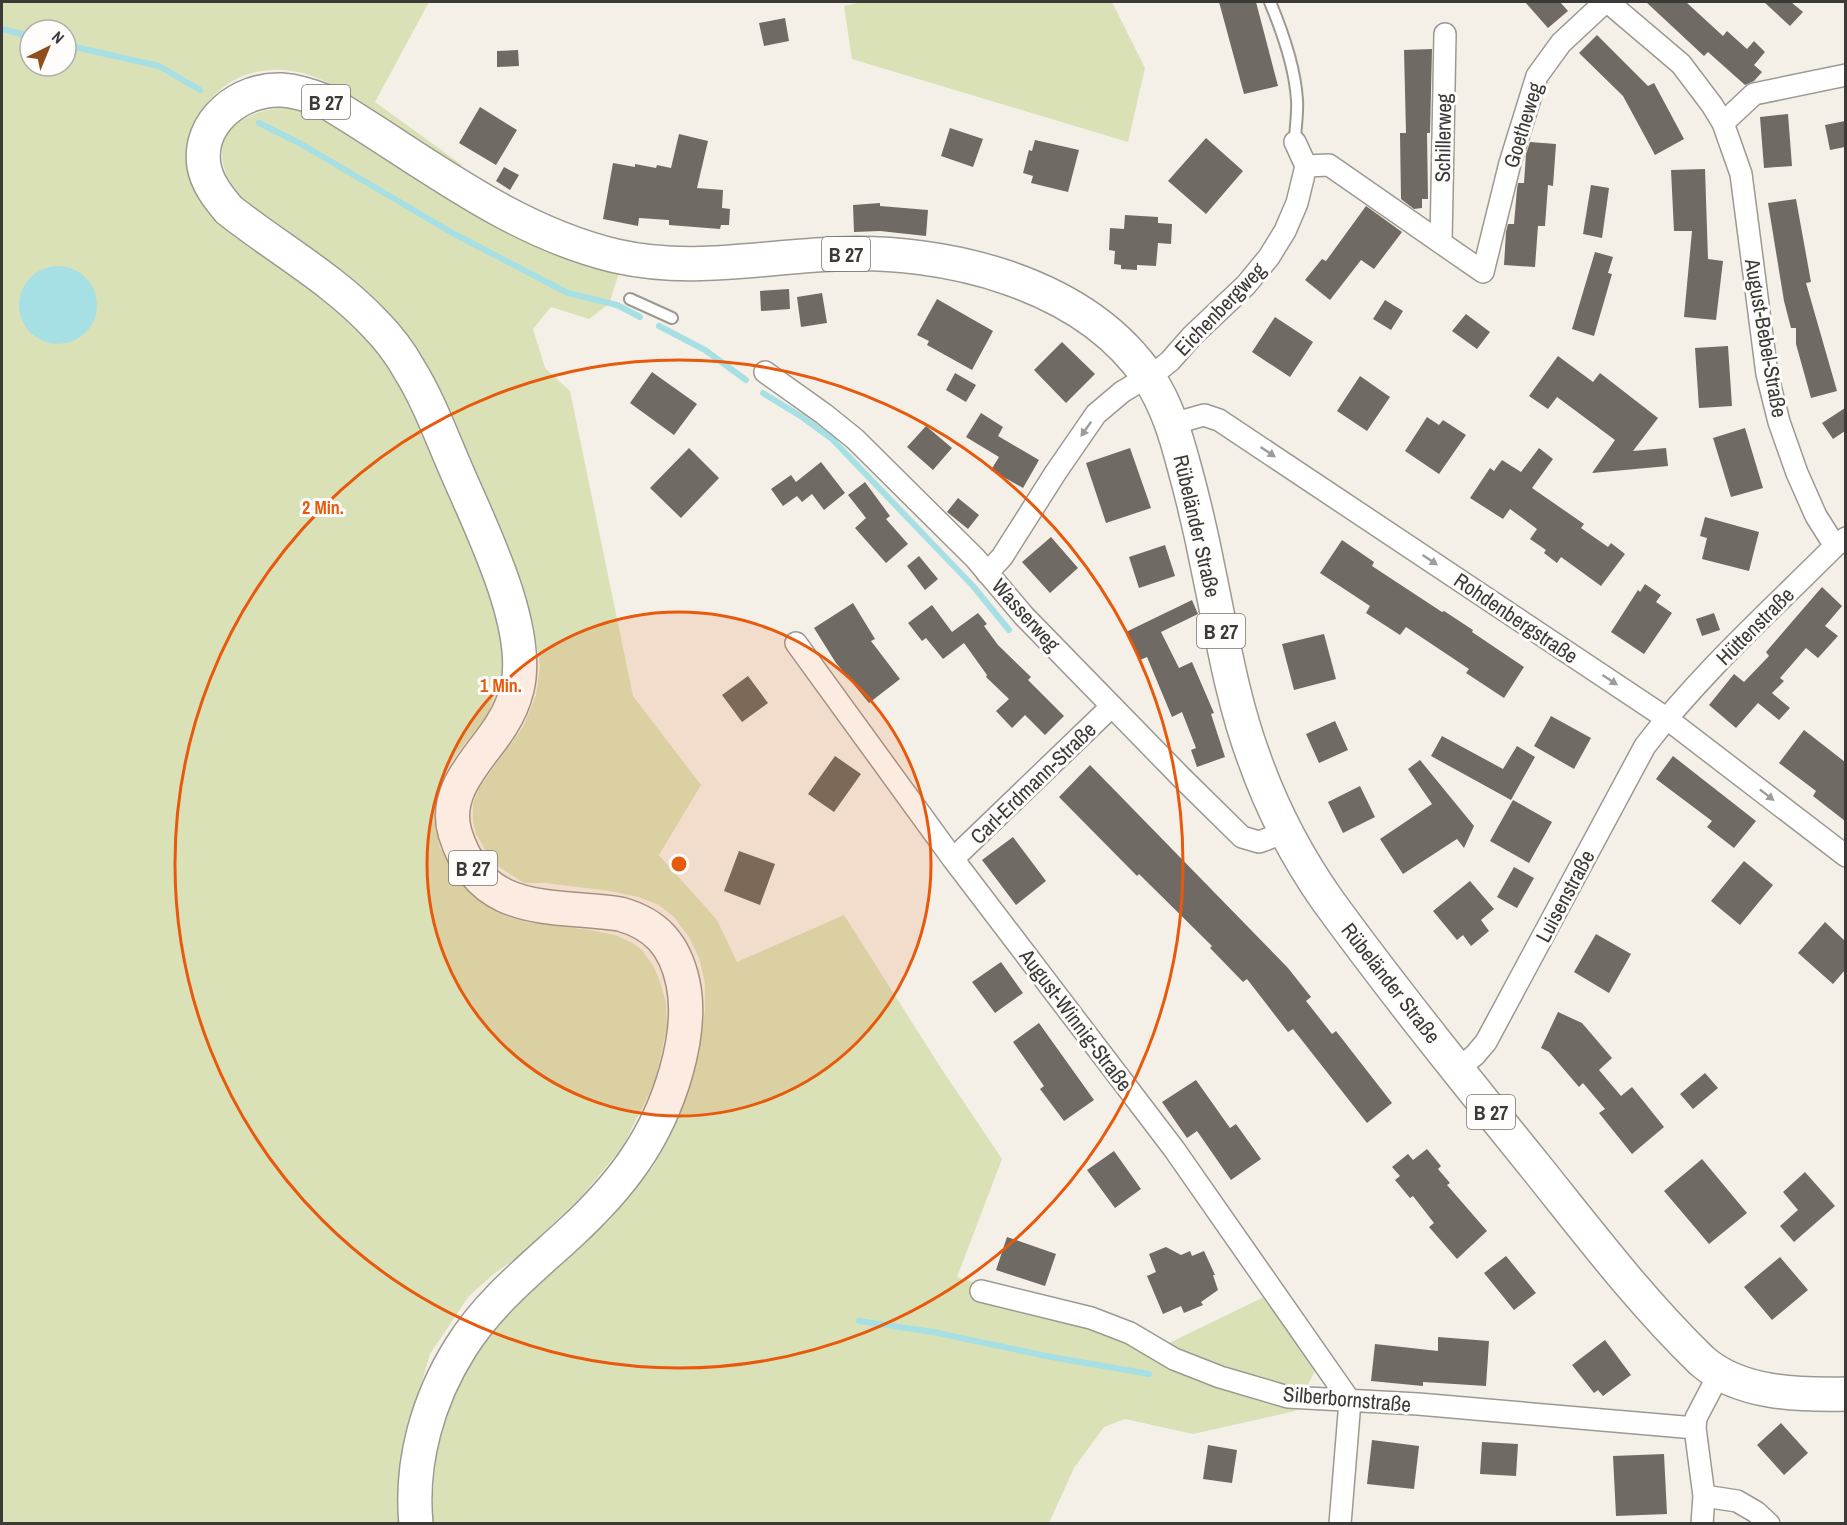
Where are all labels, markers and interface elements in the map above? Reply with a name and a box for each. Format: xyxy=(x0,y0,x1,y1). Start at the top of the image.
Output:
north arrow xyxy=(18,18,78,78)
text: N xyxy=(47,26,69,48)
street label: Goetheweg xyxy=(1496,78,1550,171)
road number: B 27 xyxy=(302,85,350,119)
street label: Schillerweg xyxy=(1428,93,1458,183)
road number: B 27 xyxy=(822,237,870,271)
street label: August-Bebel-Straße xyxy=(1738,255,1794,420)
street label: Eichenbergweg xyxy=(1168,256,1272,362)
one-way arrow xyxy=(1080,421,1092,437)
one-way arrow xyxy=(1259,447,1276,458)
street label: Rübeländer Straße xyxy=(1167,452,1227,600)
text: 2 Min. xyxy=(302,495,344,520)
one-way arrow xyxy=(1422,554,1438,565)
street label: Rohdenbergstraße xyxy=(1448,566,1584,670)
street label: Wasserweg xyxy=(985,572,1067,658)
street label: Hüttenstraße xyxy=(1710,581,1800,671)
road number: B 27 xyxy=(1197,614,1245,648)
text: 1 Min. xyxy=(480,673,522,698)
one-way arrow xyxy=(1602,674,1618,685)
street label: Carl-Erdmann-Straße xyxy=(964,715,1102,851)
one-way arrow xyxy=(1759,789,1775,802)
street label: Luisenstraße xyxy=(1529,845,1601,947)
road number: B 27 xyxy=(449,851,497,885)
centre of rings xyxy=(669,854,689,874)
street label: Rübeländer Straße xyxy=(1335,917,1447,1049)
street label: August-Winnig-Straße xyxy=(1012,942,1139,1097)
road number: B 27 xyxy=(1467,1095,1515,1129)
street label: Silberbornstraße xyxy=(1282,1379,1412,1419)

